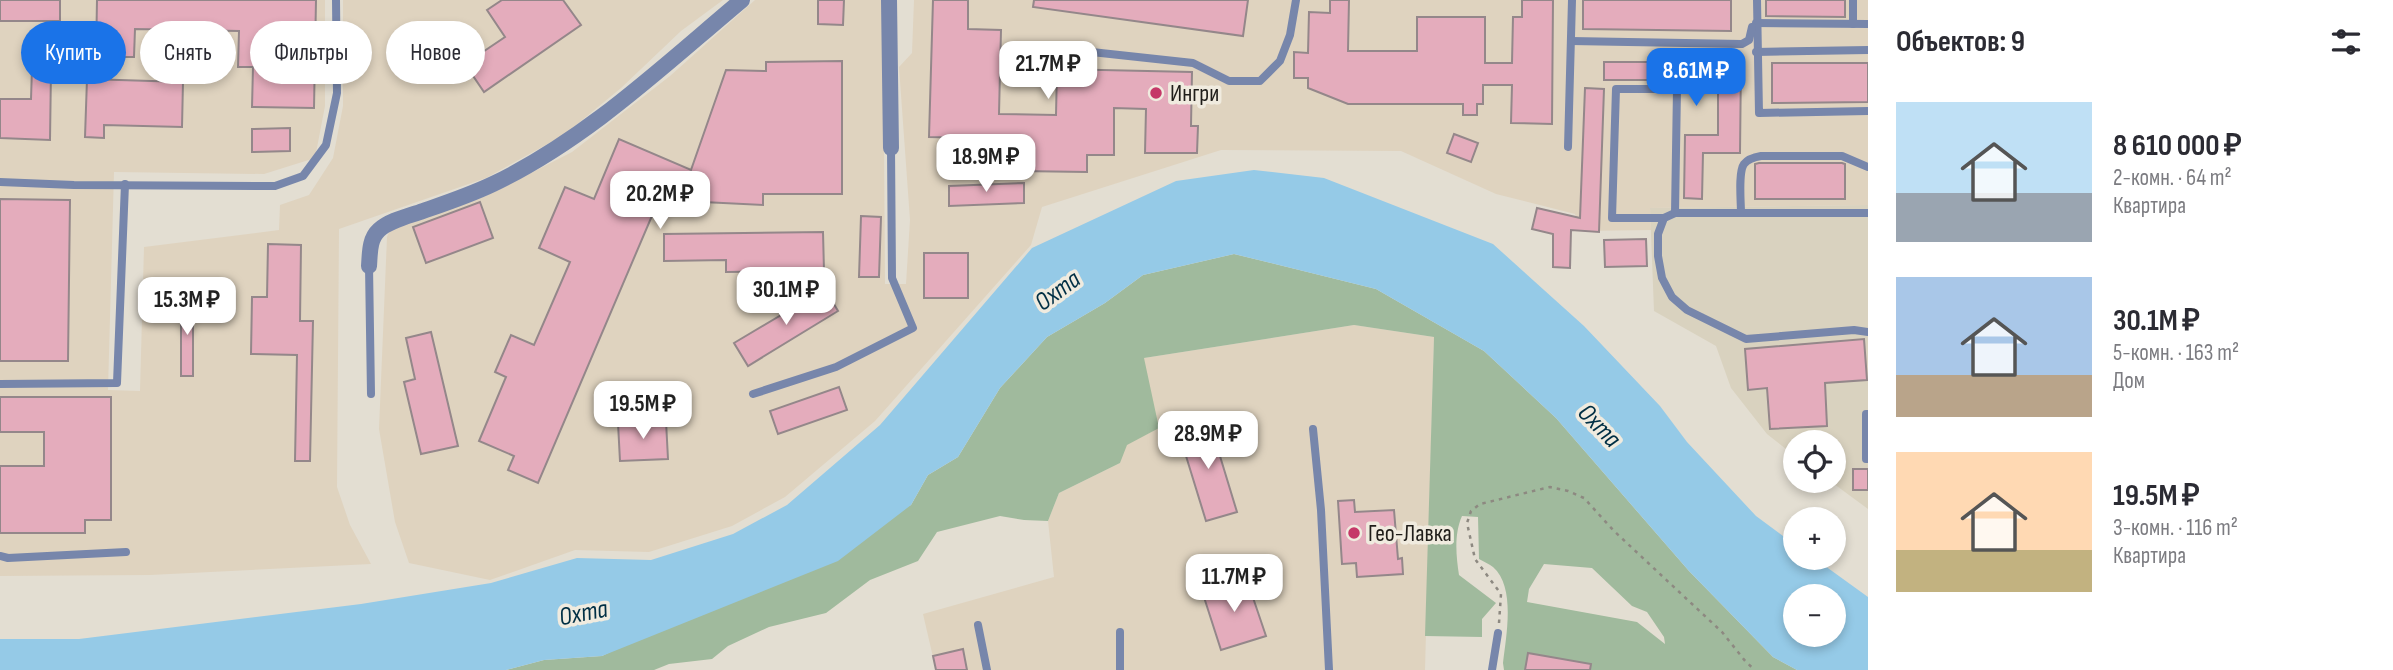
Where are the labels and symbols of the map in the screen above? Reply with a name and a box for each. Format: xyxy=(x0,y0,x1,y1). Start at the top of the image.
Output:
pin: 21.7M ₽ xyxy=(983,42,1113,101)
pin: 8.61M ₽ xyxy=(1631,48,1761,108)
place label: Ингри xyxy=(1170,79,1219,108)
marker: Ингри xyxy=(1148,85,1164,101)
pin: 18.9M ₽ xyxy=(921,134,1051,194)
pin: 20.2M ₽ xyxy=(595,172,725,231)
water label: Охта xyxy=(1029,264,1087,318)
pin: 30.1M ₽ xyxy=(721,268,851,327)
pin: 15.3M ₽ xyxy=(122,278,252,337)
pin: 19.5M ₽ xyxy=(578,382,708,441)
water label: Охта xyxy=(1571,398,1627,455)
pin: 28.9M ₽ xyxy=(1143,412,1273,471)
place label: Гео-Лавка xyxy=(1368,519,1452,548)
marker: Гео-Лавка xyxy=(1346,525,1362,541)
pin: 11.7M ₽ xyxy=(1169,554,1299,614)
water label: Охта xyxy=(556,593,611,633)

